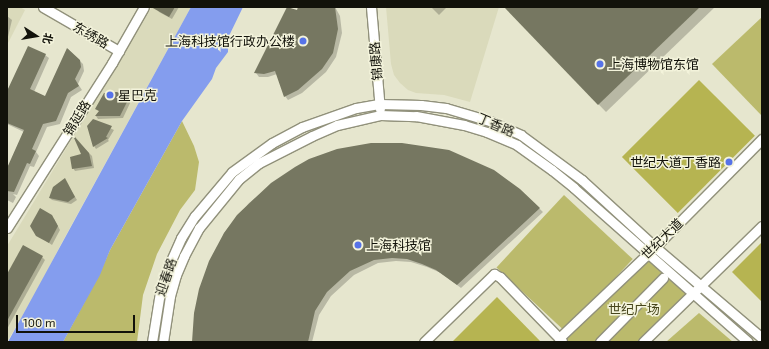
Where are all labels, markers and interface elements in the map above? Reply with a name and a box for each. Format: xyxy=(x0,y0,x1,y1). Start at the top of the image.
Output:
north arrow xyxy=(16,16,56,56)
street label: 东绣路 xyxy=(70,18,112,52)
text: 北 xyxy=(41,32,56,45)
place label: 上海科技馆行政办公楼 xyxy=(165,33,295,49)
marker: 上海科技馆行政办公楼 xyxy=(298,36,308,46)
street label: 锦康路 xyxy=(367,41,385,81)
place label: 上海博物馆东馆 xyxy=(608,56,699,72)
marker: 上海博物馆东馆 xyxy=(595,59,605,69)
place label: 星巴克 xyxy=(118,87,157,103)
marker: 星巴克 xyxy=(105,90,115,100)
street label: 锦延路 xyxy=(60,97,94,139)
street label: 丁香路 xyxy=(475,110,517,140)
place label: 世纪大道丁香路 xyxy=(630,154,721,170)
marker: 世纪大道丁香路 xyxy=(724,157,734,167)
street label: 世纪大道 xyxy=(638,215,686,263)
place label: 上海科技馆 xyxy=(366,237,431,253)
marker: 上海科技馆 xyxy=(353,240,363,250)
street label: 迎春路 xyxy=(152,256,180,298)
park label: 世纪广场 xyxy=(608,301,660,317)
scale bar xyxy=(18,307,137,333)
text: 100 m xyxy=(23,315,55,329)

